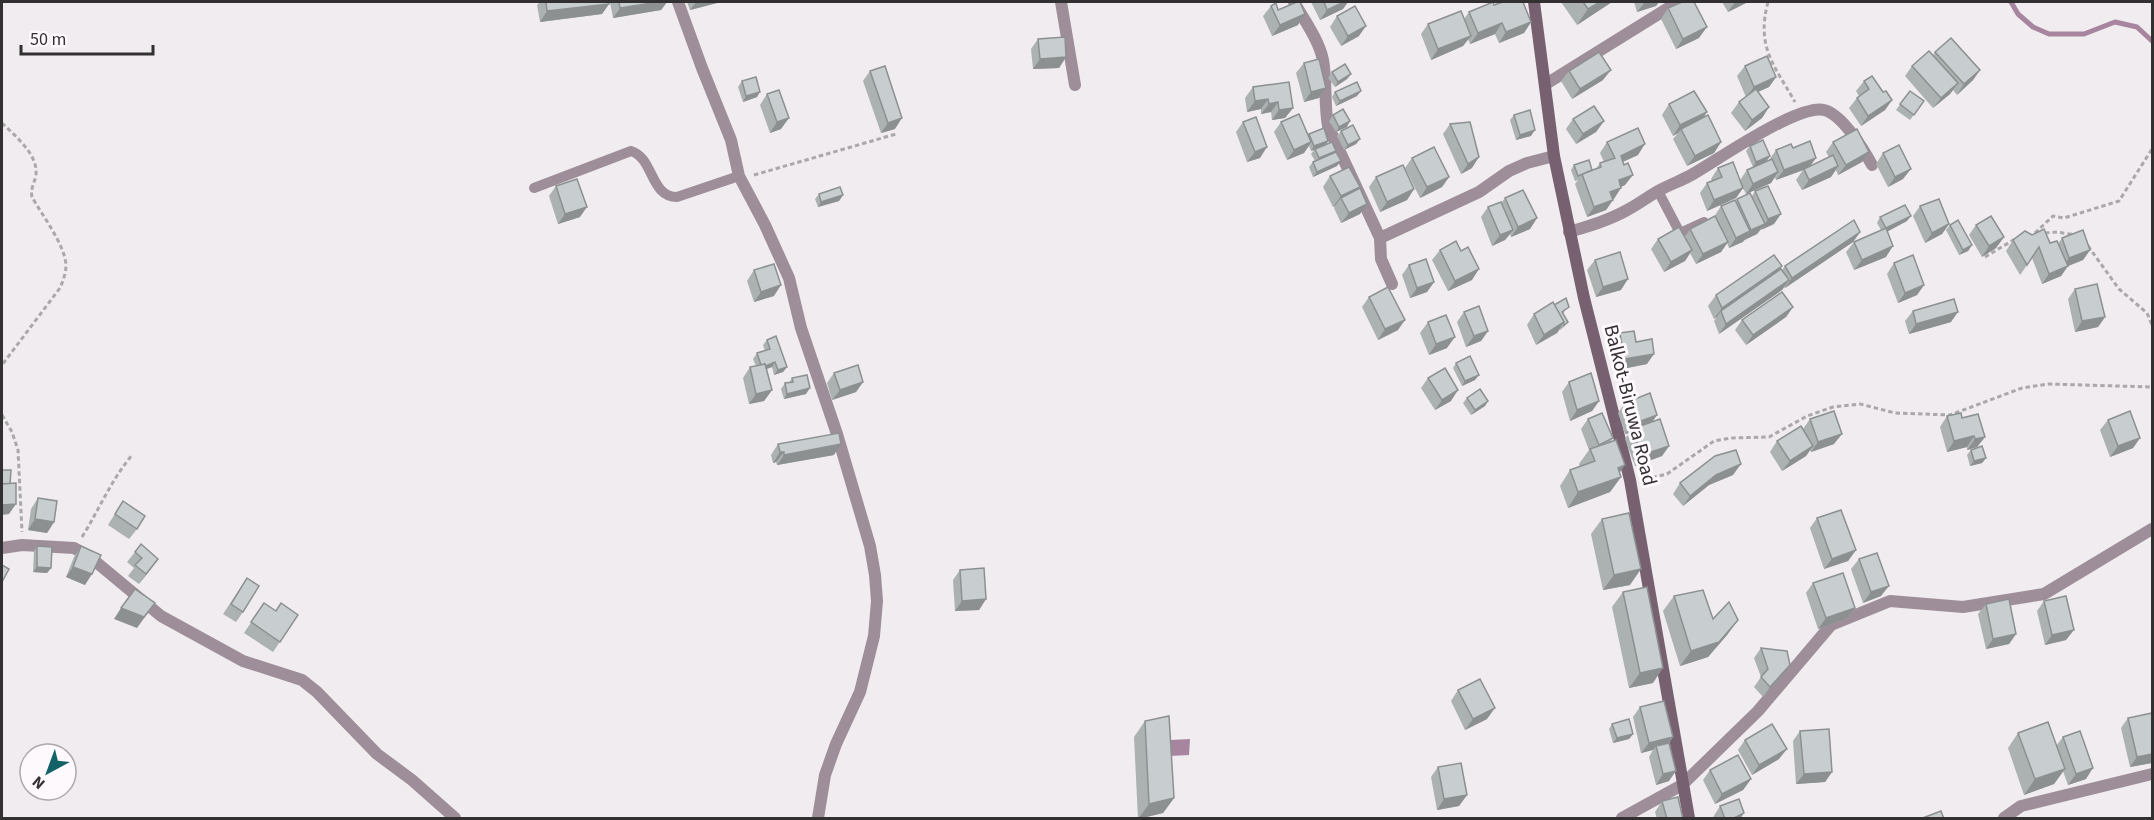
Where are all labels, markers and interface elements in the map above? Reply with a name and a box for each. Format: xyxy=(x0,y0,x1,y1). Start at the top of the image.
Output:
scale bar xyxy=(21,18,153,56)
text: 50 m xyxy=(30,27,66,52)
street label: Balkot-Biruwa Road xyxy=(1596,322,1664,489)
north arrow xyxy=(18,742,78,802)
text: N xyxy=(28,771,50,794)

